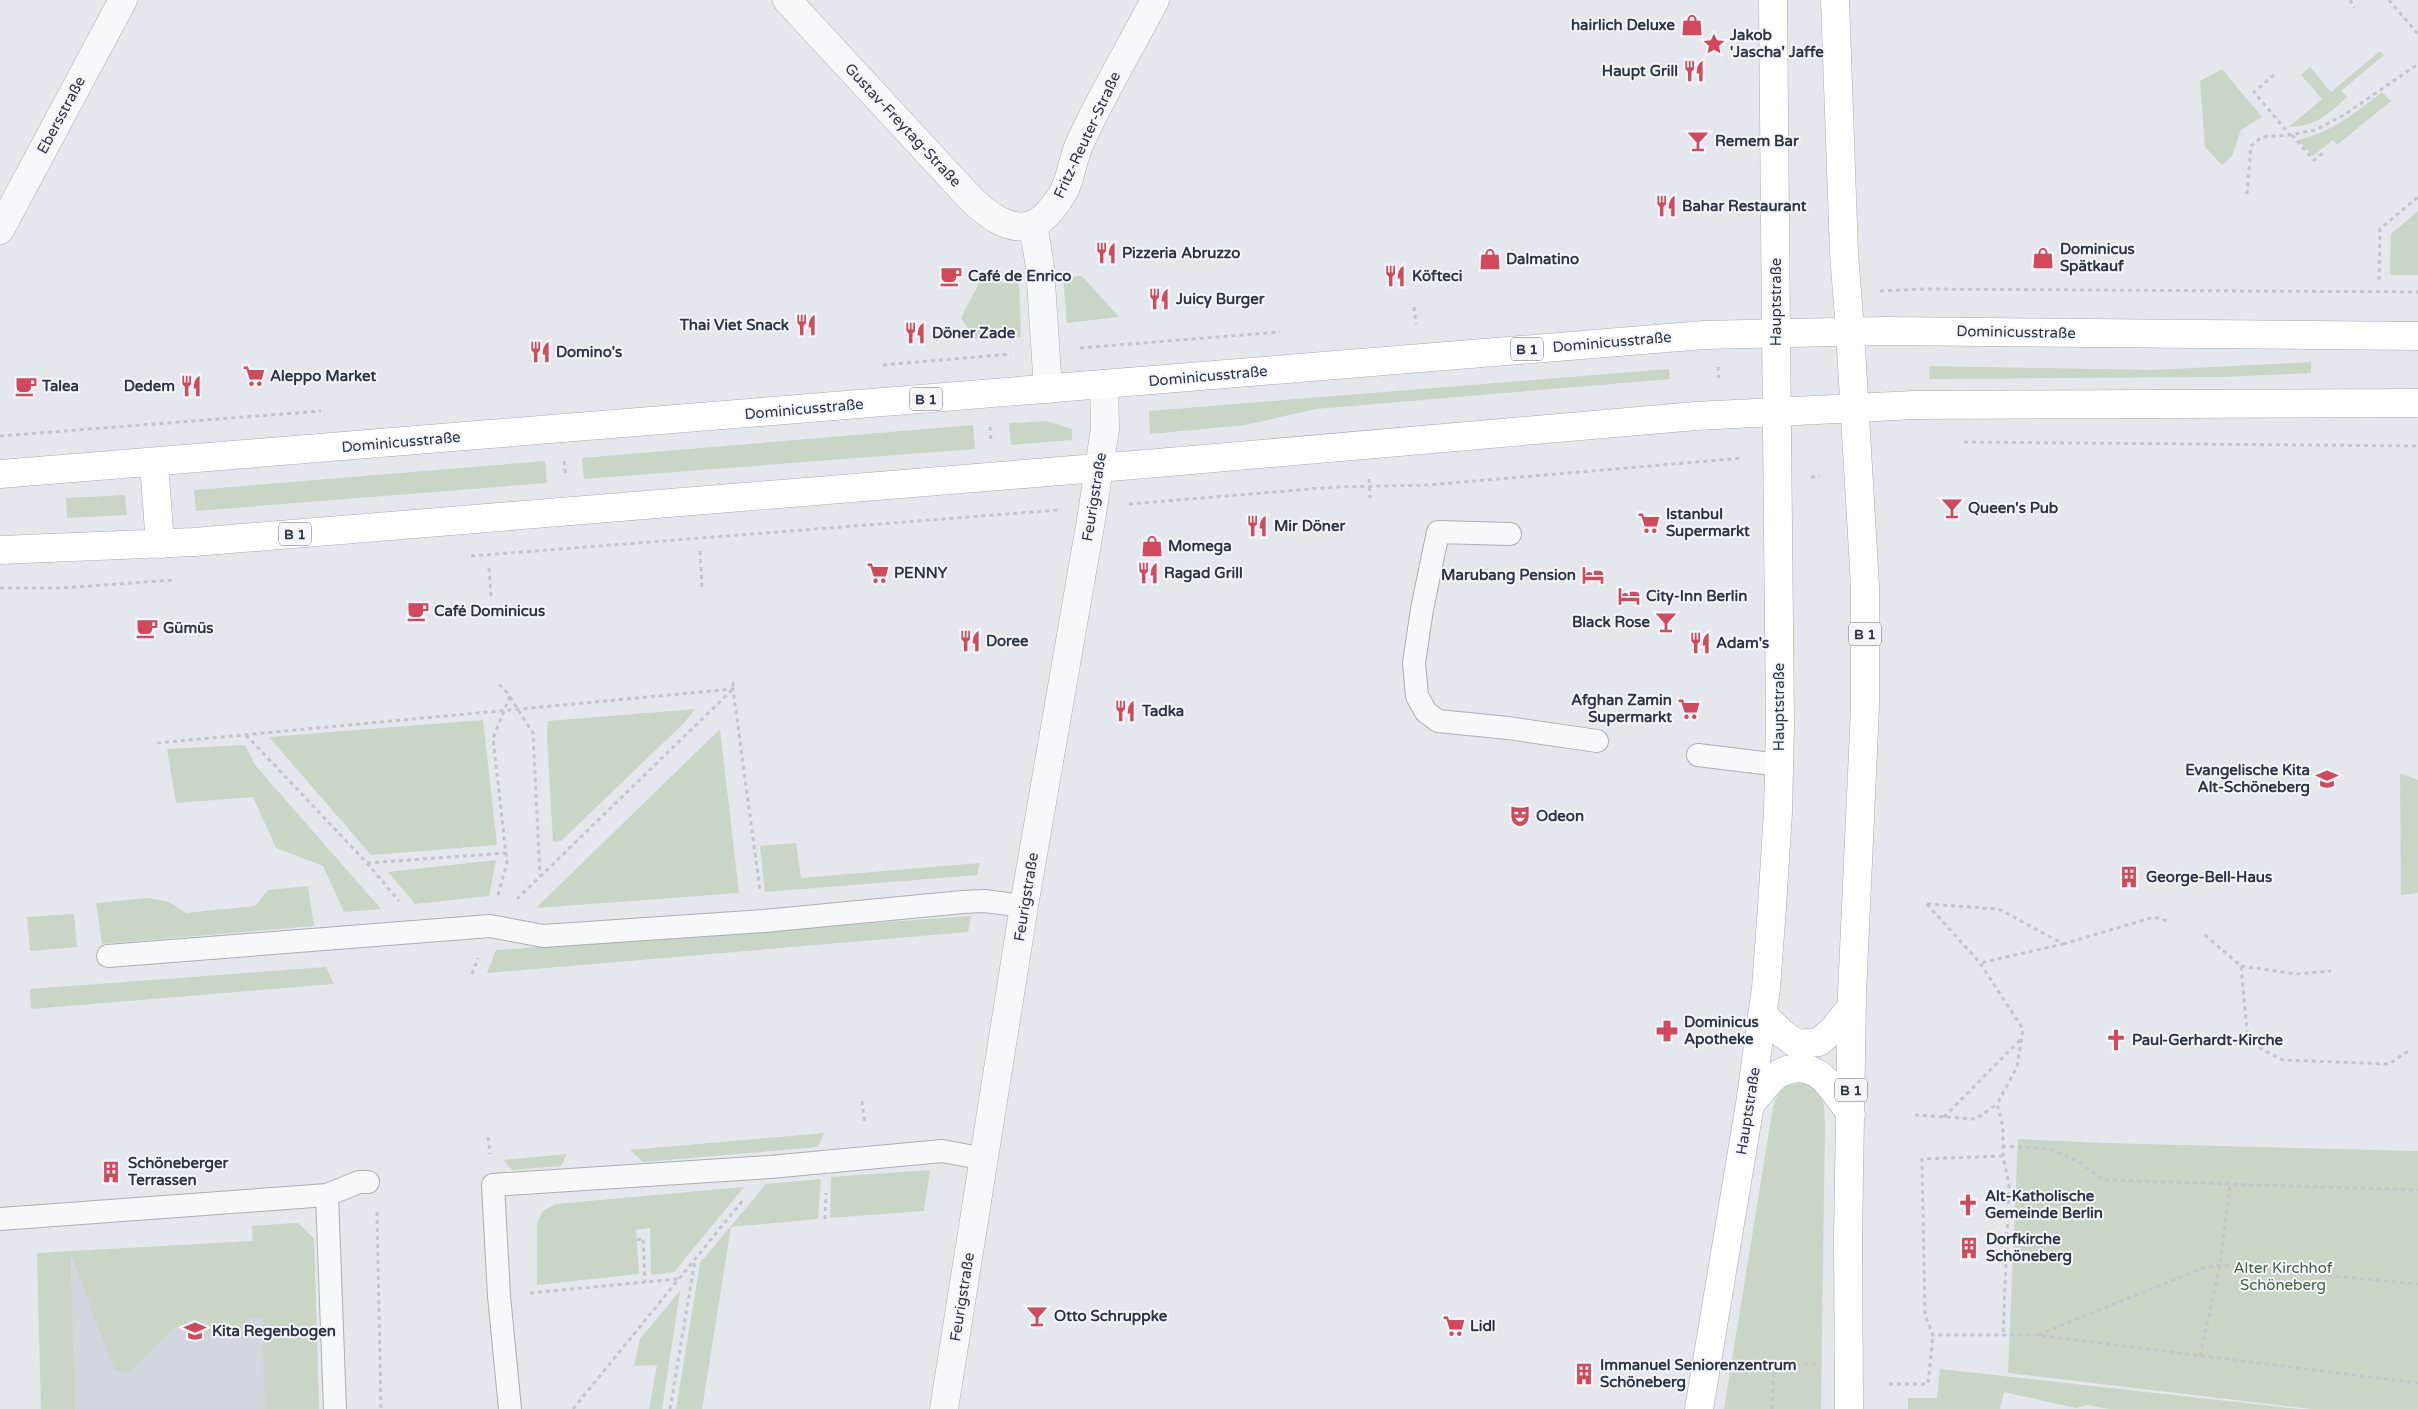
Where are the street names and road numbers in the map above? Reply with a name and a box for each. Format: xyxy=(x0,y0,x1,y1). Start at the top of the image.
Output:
street label: Gustav-Freytag-Straße xyxy=(841,59,965,191)
street label: Fritz-Reuter-Straße xyxy=(1050,69,1124,201)
street label: Ebersstraße xyxy=(33,73,89,157)
street label: Hauptstraße xyxy=(1767,258,1785,346)
street label: Dominicusstraße xyxy=(1956,322,2076,342)
street label: Dominicusstraße xyxy=(1552,328,1672,356)
road number: B 1 xyxy=(1511,338,1543,360)
street label: Dominicusstraße xyxy=(1148,362,1268,390)
road number: B 1 xyxy=(910,388,942,410)
street label: Dominicusstraße xyxy=(744,395,864,423)
street label: Dominicusstraße xyxy=(341,428,461,456)
street label: Feurigstraße xyxy=(1078,451,1110,543)
road number: B 1 xyxy=(279,522,311,546)
road number: B 1 xyxy=(1849,622,1881,646)
street label: Hauptstraße xyxy=(1770,663,1788,751)
street label: Feurigstraße xyxy=(1010,851,1042,943)
street label: Hauptstraße xyxy=(1732,1066,1764,1156)
road number: B 1 xyxy=(1835,1078,1867,1102)
street label: Feurigstraße xyxy=(946,1251,978,1343)

